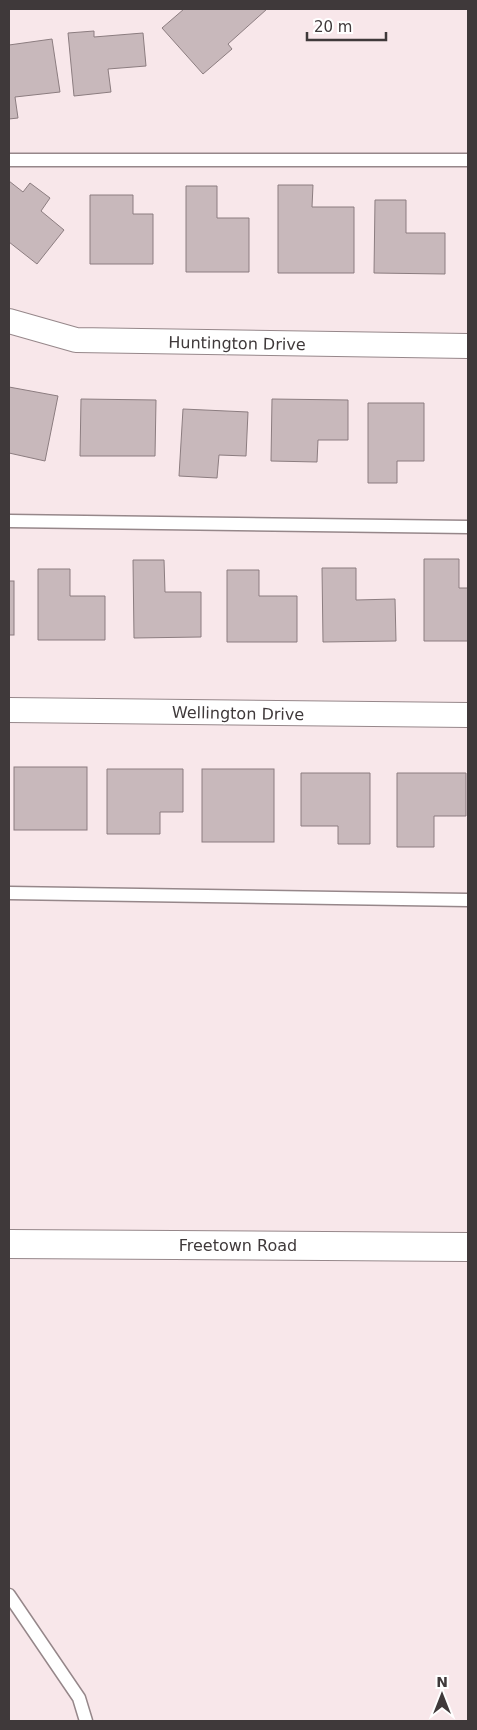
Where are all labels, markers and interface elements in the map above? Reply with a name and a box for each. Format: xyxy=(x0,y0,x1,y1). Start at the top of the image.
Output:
scale bar xyxy=(307,10,386,42)
text: 20 m xyxy=(314,18,352,36)
street label: Huntington Drive xyxy=(168,333,306,354)
street label: Wellington Drive xyxy=(172,703,304,724)
street label: Freetown Road xyxy=(179,1236,297,1255)
north arrow xyxy=(417,1670,467,1720)
text: N xyxy=(436,1674,448,1690)

